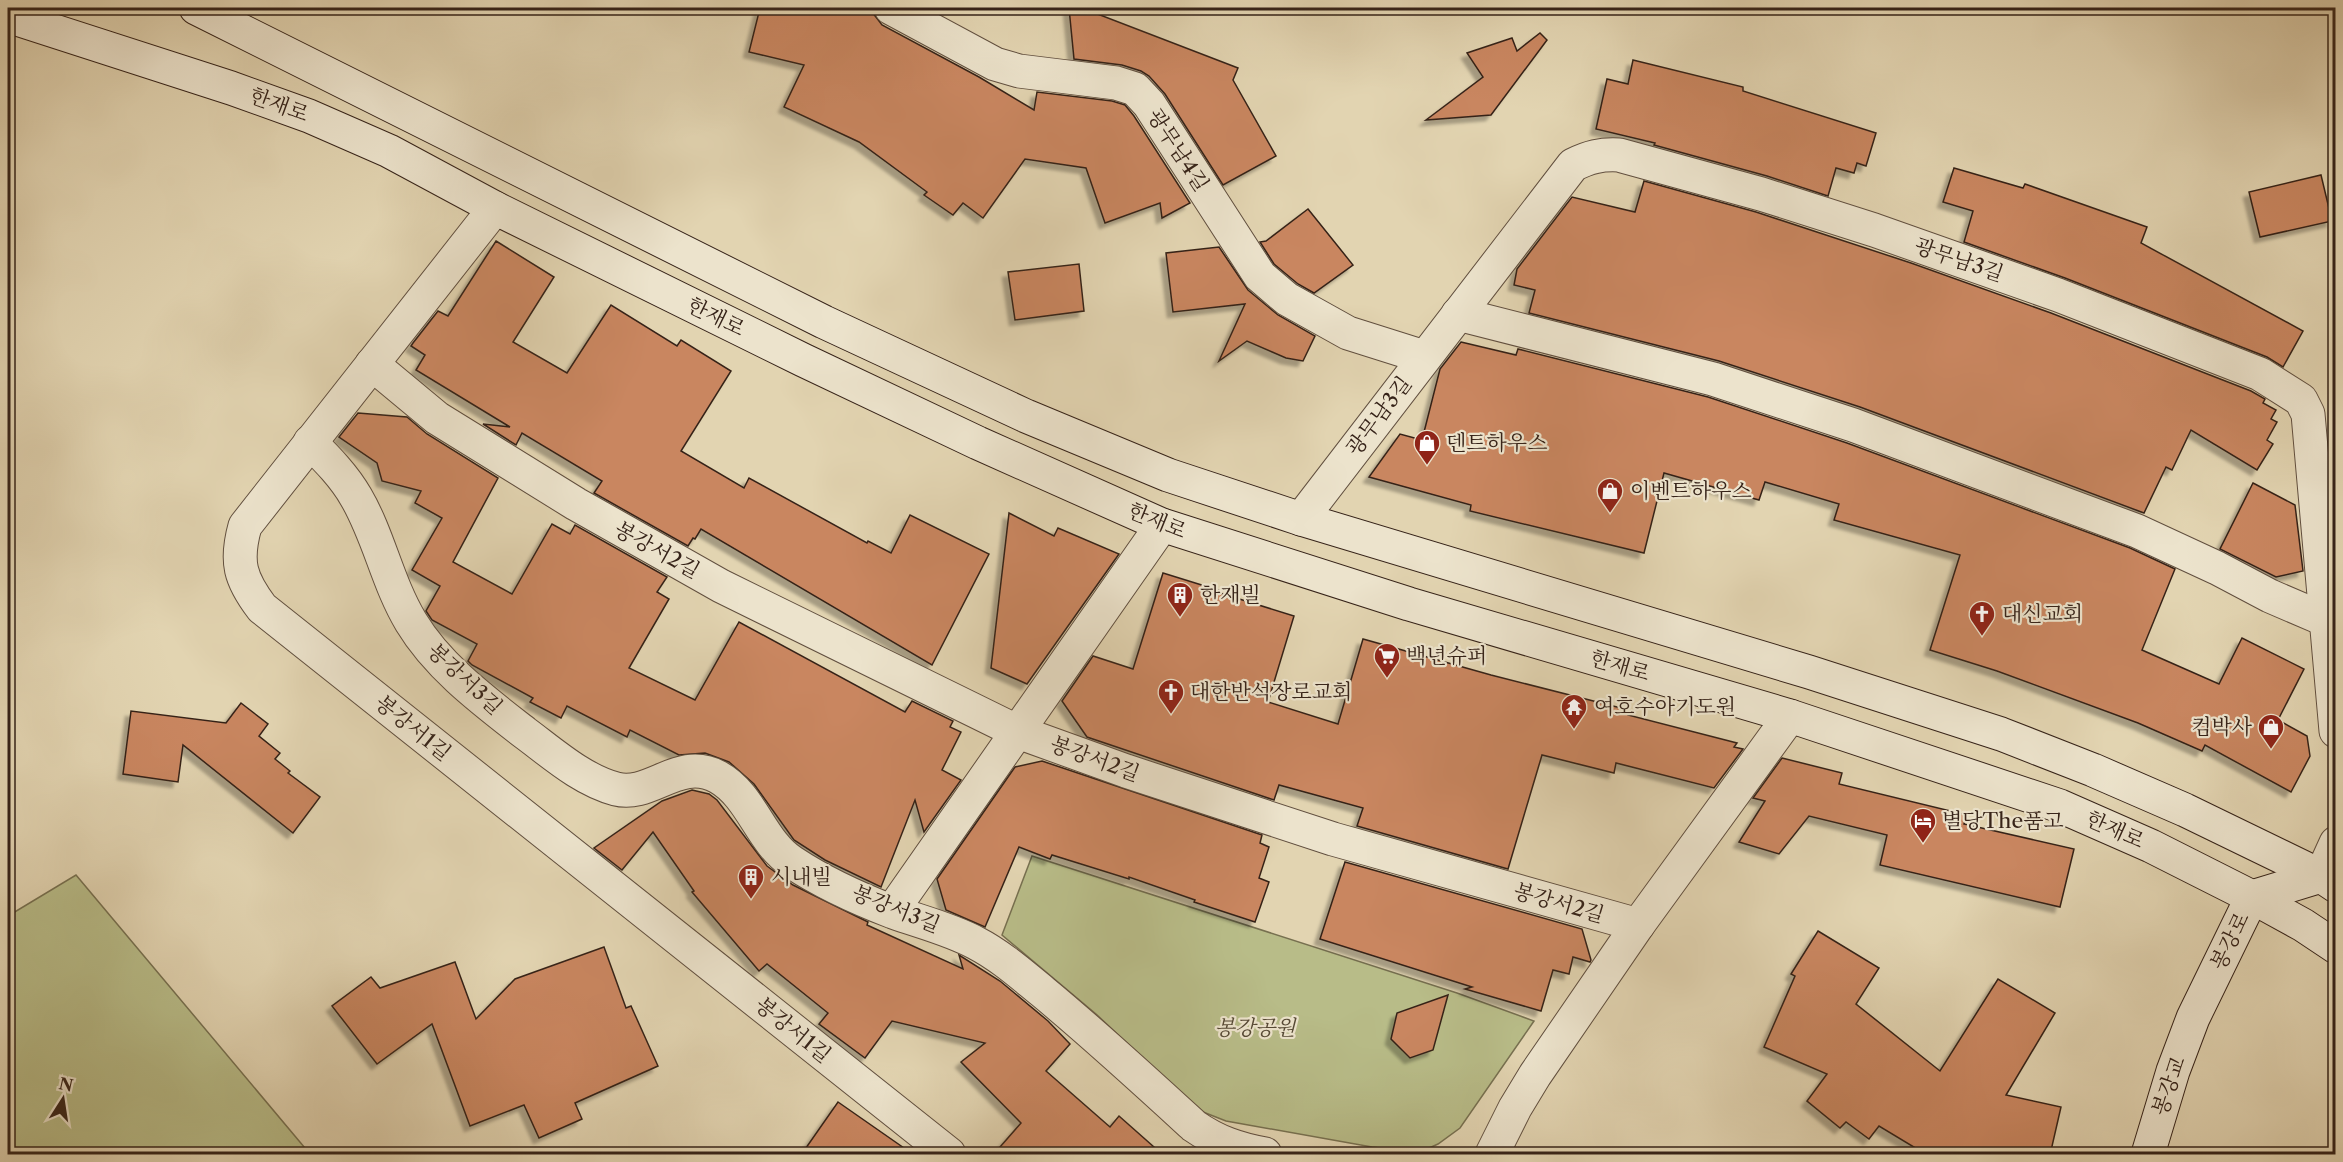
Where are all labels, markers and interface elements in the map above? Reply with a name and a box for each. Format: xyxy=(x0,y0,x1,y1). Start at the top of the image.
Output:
street label: 한재로 xyxy=(246,82,312,127)
street label: 광무남4길 xyxy=(1143,104,1214,196)
street label: 광무남3길 xyxy=(1911,233,2007,286)
street label: 한재로 xyxy=(683,292,749,341)
street label: 광무남3길 xyxy=(1341,371,1416,460)
shop icon: 덴트하우스 xyxy=(1412,428,1442,466)
place label: 덴트하우스 xyxy=(1446,430,1547,455)
shop icon: 이벤트하우스 xyxy=(1595,476,1625,514)
place label: 이벤트하우스 xyxy=(1630,478,1752,503)
street label: 한재로 xyxy=(1124,498,1190,544)
street label: 봉강서2길 xyxy=(610,516,704,583)
building icon: 한재빌 xyxy=(1165,580,1195,618)
place label: 한재빌 xyxy=(1200,582,1261,607)
church icon: 대신교회 xyxy=(1967,599,1997,637)
place label: 대신교회 xyxy=(2002,601,2083,626)
street label: 봉강서3길 xyxy=(423,638,508,719)
supermarket icon: 백년슈퍼 xyxy=(1372,641,1402,679)
place label: 백년슈퍼 xyxy=(1406,643,1487,668)
street label: 한재로 xyxy=(1587,645,1653,686)
church icon: 대한반석장로교회 xyxy=(1156,677,1186,715)
place label: 대한반석장로교회 xyxy=(1190,679,1352,704)
street label: 봉강서1길 xyxy=(370,690,456,766)
temple icon: 여호수아기도원 xyxy=(1559,692,1589,730)
place label: 여호수아기도원 xyxy=(1594,694,1736,719)
shop icon: 컴박사 xyxy=(2256,712,2286,750)
place label: 컴박사 xyxy=(2191,714,2253,739)
street label: 봉강서2길 xyxy=(1047,731,1143,786)
hotel icon: 별당The품고 xyxy=(1908,806,1938,844)
street label: 한재로 xyxy=(2082,806,2148,853)
place label: 별당The품고 xyxy=(1942,808,2064,833)
building icon: 시내빌 xyxy=(736,862,766,900)
place label: 시내빌 xyxy=(771,864,832,889)
street label: 봉강서2길 xyxy=(1511,878,1607,927)
street label: 봉강서3길 xyxy=(849,880,944,937)
street label: 봉강로 xyxy=(2205,908,2254,974)
street label: 봉강서1길 xyxy=(750,992,836,1068)
park label: 봉강공원 xyxy=(1214,1015,1297,1040)
street label: 봉강교 xyxy=(2147,1053,2190,1119)
north arrow xyxy=(33,1069,93,1129)
text: N xyxy=(57,1073,75,1096)

